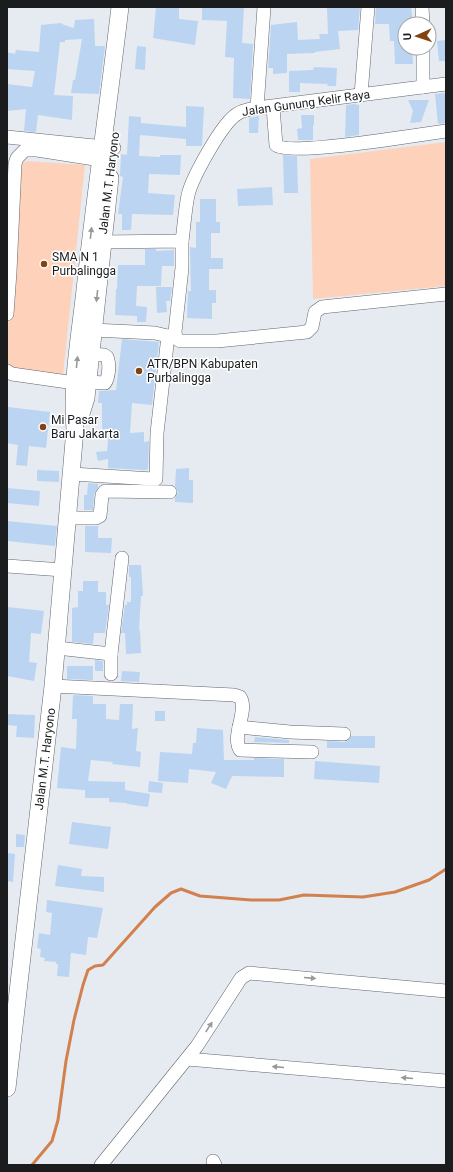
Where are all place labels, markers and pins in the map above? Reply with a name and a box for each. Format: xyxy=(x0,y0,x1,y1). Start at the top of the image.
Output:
place label: SMA N 1 Purbalingga xyxy=(52,250,116,278)
marker: SMA N 1 Purbalingga xyxy=(39,259,49,269)
place label: ATR/BPN Kabupaten Purbalingga xyxy=(147,357,258,385)
marker: ATR/BPN Kabupaten Purbalingga xyxy=(134,366,144,376)
place label: Mi Pasar Baru Jakarta xyxy=(51,413,119,441)
marker: Mi Pasar Baru Jakarta xyxy=(38,422,48,432)

